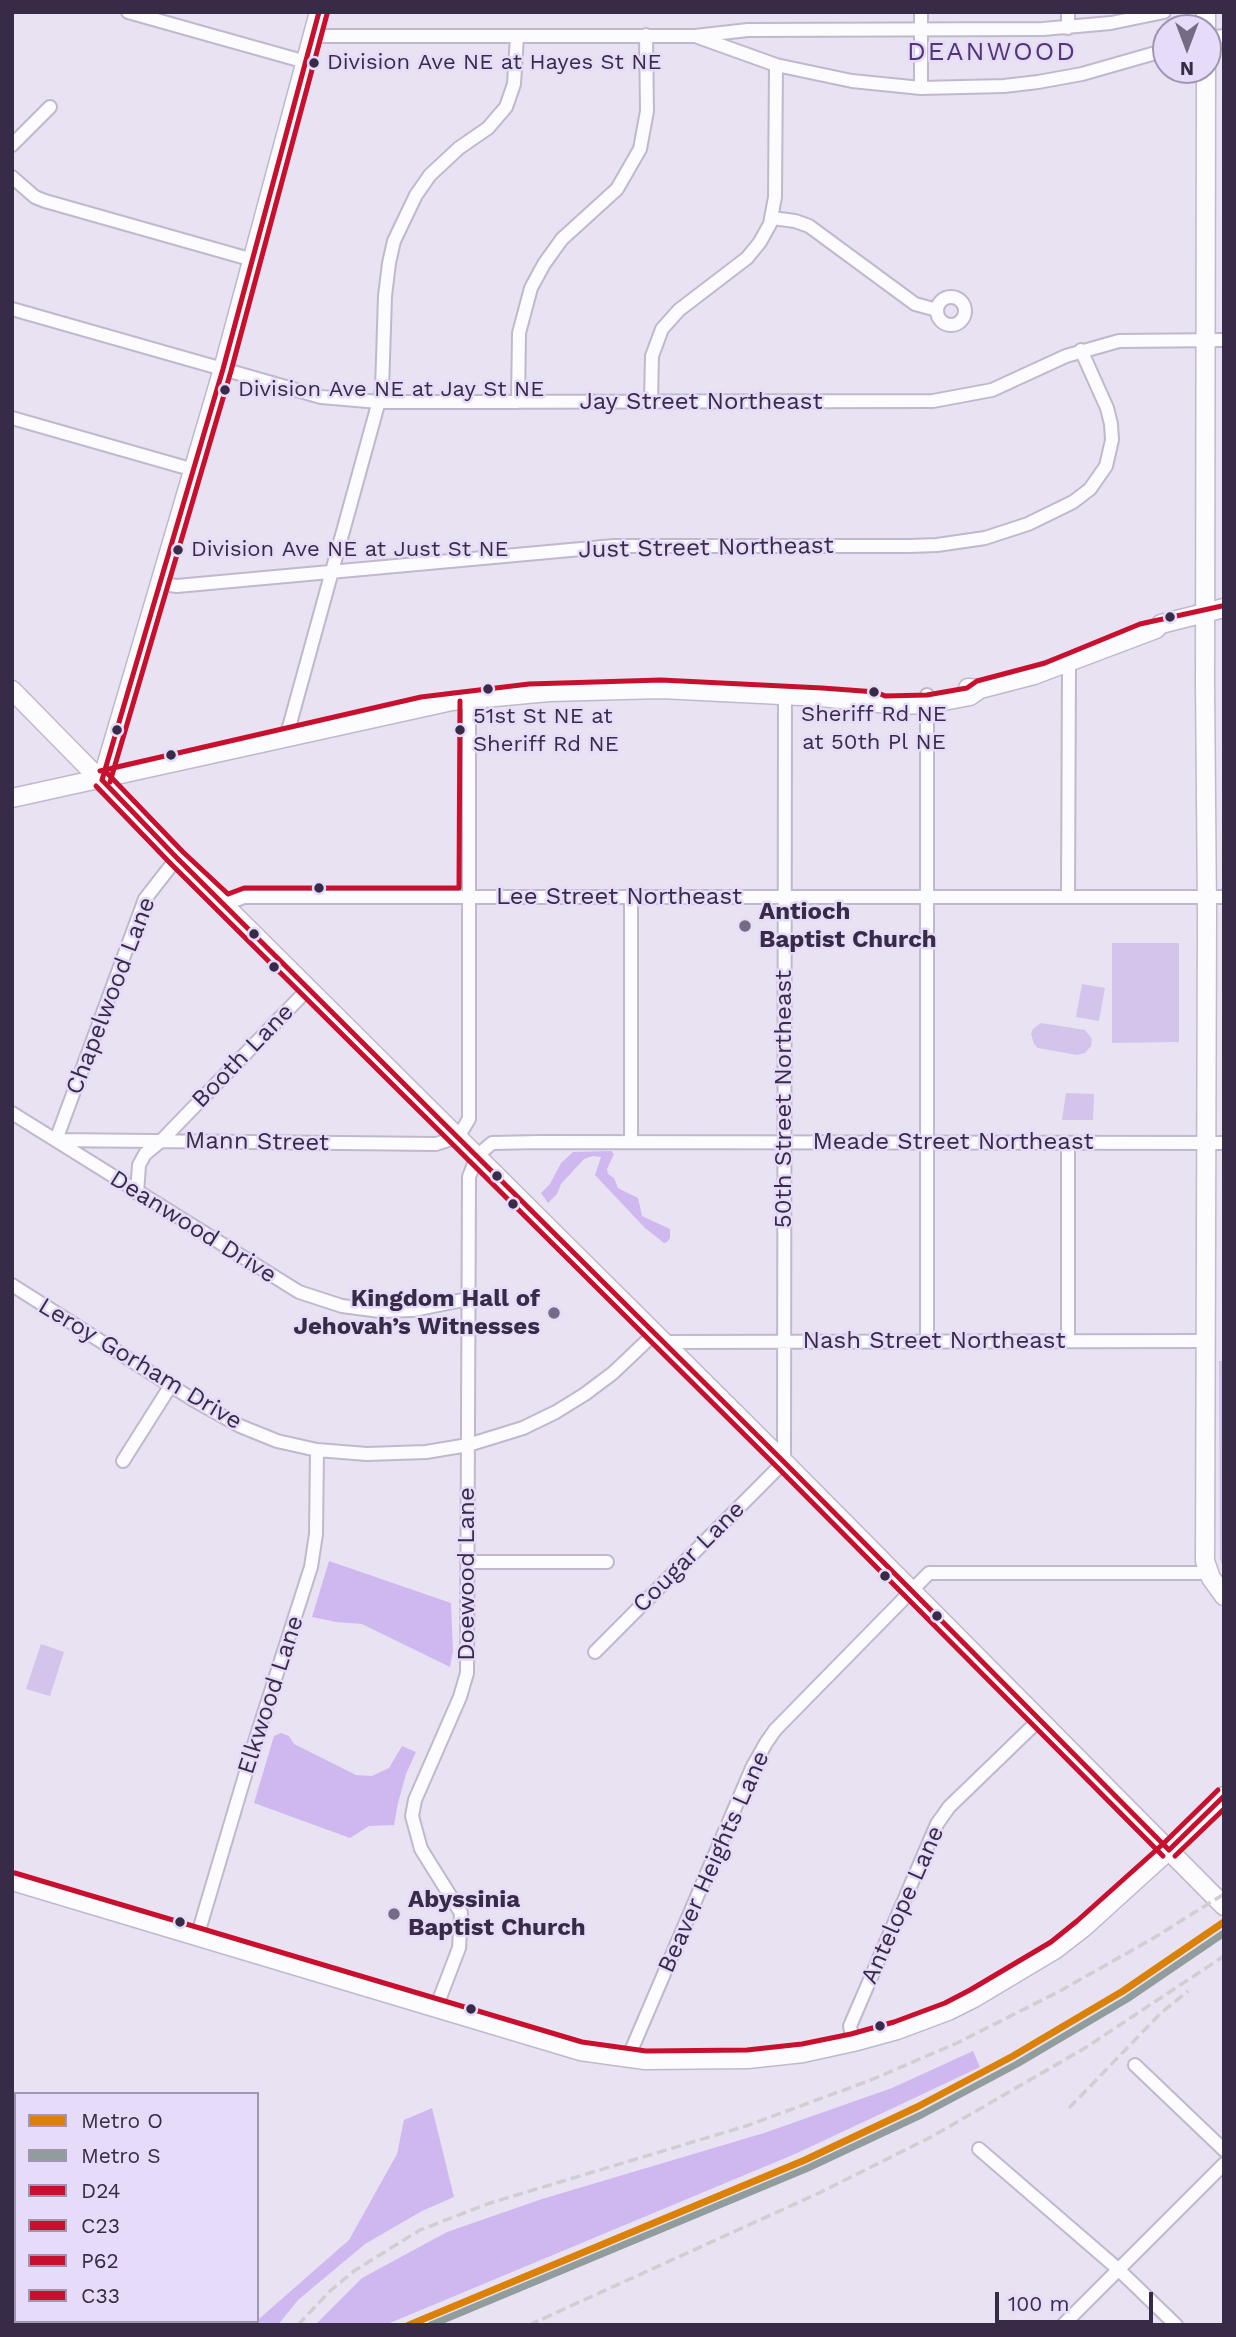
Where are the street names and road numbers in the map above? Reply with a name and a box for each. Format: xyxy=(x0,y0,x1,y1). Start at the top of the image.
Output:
street label: Jay Street Northeast xyxy=(580,388,822,416)
street label: Just Street Northeast xyxy=(578,531,834,565)
street label: Lee Street Northeast xyxy=(496,883,742,911)
street label: Chapelwood Lane xyxy=(60,893,162,1099)
street label: 50th Street Northeast xyxy=(770,970,798,1228)
street label: Booth Lane xyxy=(186,998,300,1114)
street label: Mann Street xyxy=(185,1126,329,1158)
street label: Meade Street Northeast xyxy=(812,1128,1094,1156)
street label: Deanwood Drive xyxy=(104,1164,282,1290)
street label: Leroy Gorham Drive xyxy=(33,1292,247,1436)
street label: Nash Street Northeast xyxy=(802,1327,1066,1355)
street label: Doewood Lane xyxy=(453,1487,481,1661)
street label: Cougar Lane xyxy=(627,1495,751,1619)
street label: Elkwood Lane xyxy=(232,1612,310,1778)
street label: Beaver Heights Lane xyxy=(652,1747,776,1977)
street label: Antelope Lane xyxy=(855,1822,951,1988)

